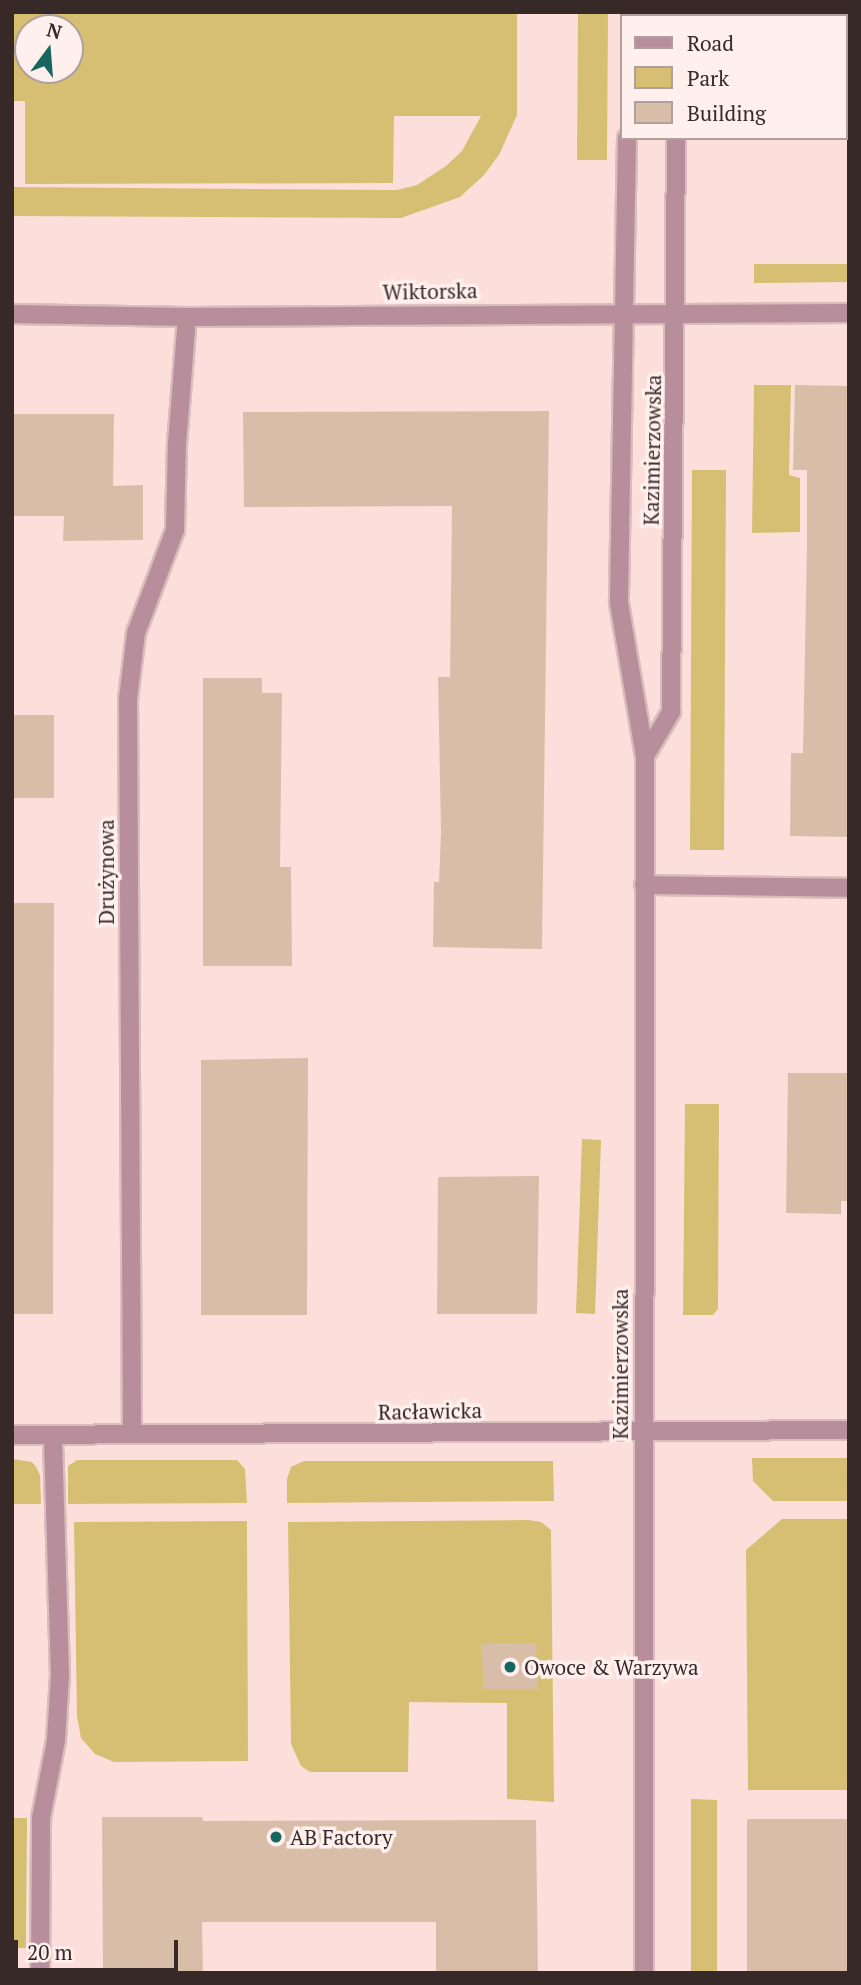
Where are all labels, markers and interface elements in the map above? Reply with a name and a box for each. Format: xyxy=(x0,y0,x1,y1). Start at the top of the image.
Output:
north arrow xyxy=(14,14,84,84)
legend xyxy=(620,14,847,140)
text: N xyxy=(44,16,65,44)
text: Road xyxy=(687,29,734,57)
text: Park xyxy=(687,64,729,92)
text: Building xyxy=(687,99,766,127)
street label: Wiktorska xyxy=(382,278,478,304)
street label: Kazimierzowska xyxy=(638,374,666,526)
street label: Drużynowa xyxy=(93,819,119,925)
street label: Kazimierzowska xyxy=(607,1289,633,1439)
street label: Racławicka xyxy=(378,1397,482,1425)
place label: Owoce & Warzywa xyxy=(524,1654,699,1680)
marker: Owoce & Warzywa xyxy=(502,1659,518,1675)
place label: AB Factory xyxy=(290,1824,393,1850)
marker: AB Factory xyxy=(268,1829,284,1845)
scale bar xyxy=(18,1926,182,1970)
text: 20 m xyxy=(27,1938,73,1966)

